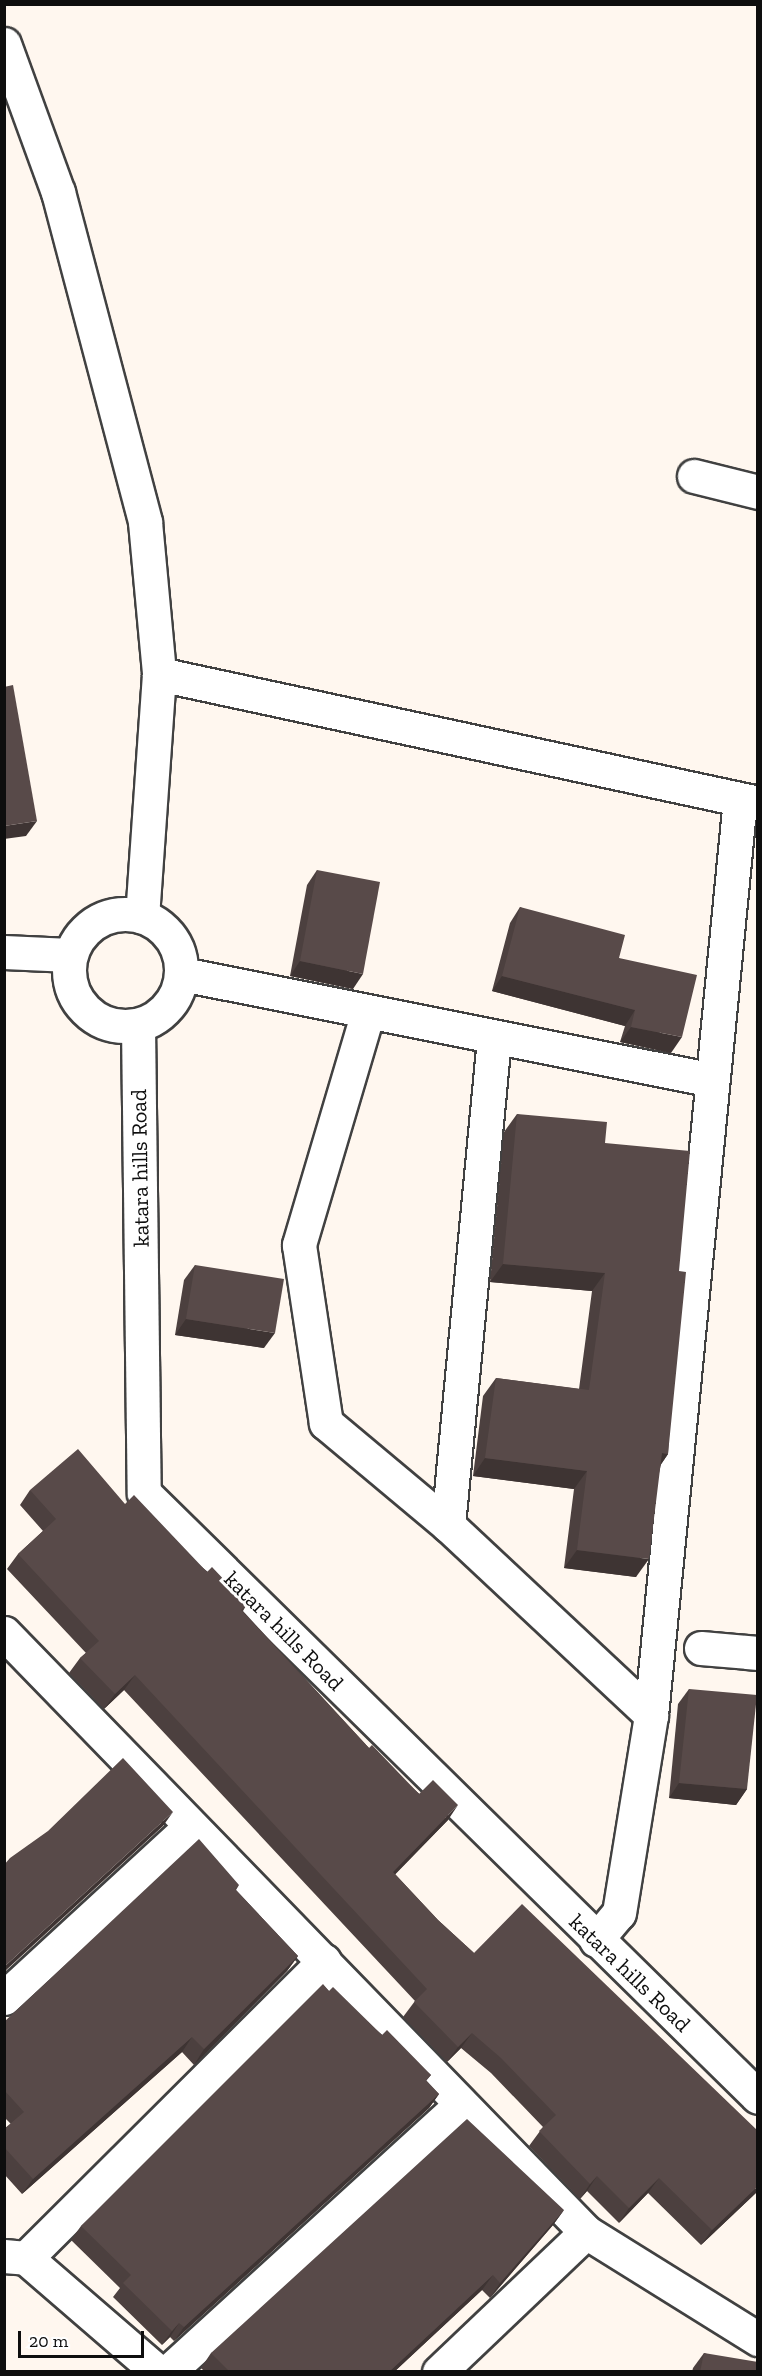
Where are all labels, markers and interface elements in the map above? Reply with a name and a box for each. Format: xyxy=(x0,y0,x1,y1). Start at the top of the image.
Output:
street label: katara hills Road xyxy=(125,1089,155,1247)
street label: katara hills Road xyxy=(219,1566,349,1696)
street label: katara hills Road xyxy=(564,1909,696,2037)
scale bar xyxy=(21,2319,147,2357)
text: 20 m xyxy=(29,2330,68,2352)

